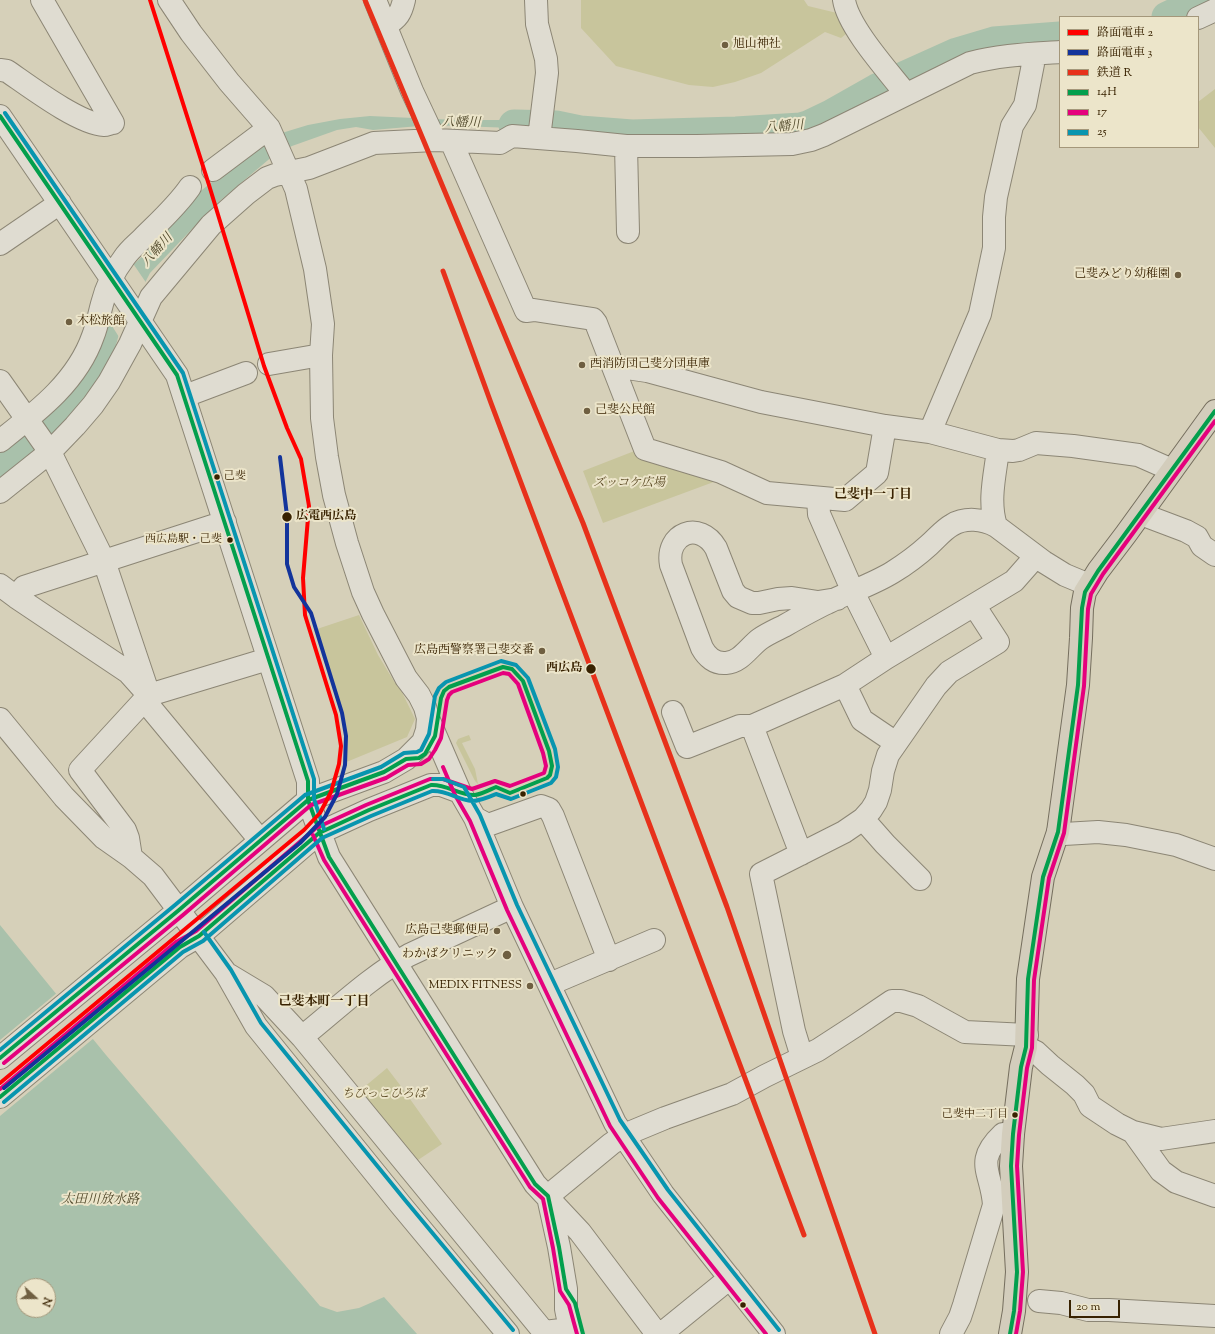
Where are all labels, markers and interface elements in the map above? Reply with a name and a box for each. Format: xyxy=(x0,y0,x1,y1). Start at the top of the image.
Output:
legend xyxy=(1059,16,1199,148)
text: 路面電車 2 xyxy=(1097,24,1153,42)
place label: 旭山神社 xyxy=(733,38,781,52)
marker: 旭山神社 xyxy=(720,40,730,50)
text: 路面電車 3 xyxy=(1097,44,1152,62)
text: 鉄道 R xyxy=(1097,64,1132,82)
text: 14H xyxy=(1097,83,1117,101)
text: 17 xyxy=(1097,103,1107,121)
water label: 八幡川 xyxy=(441,116,481,132)
water label: 八幡川 xyxy=(764,119,804,137)
text: 25 xyxy=(1097,123,1107,141)
water label: 八幡川 xyxy=(139,231,177,271)
place label: 己斐みどり幼稚園 xyxy=(1074,268,1170,282)
marker: 己斐みどり幼稚園 xyxy=(1173,270,1183,280)
place label: 木松旅館 xyxy=(77,315,125,329)
marker: 木松旅館 xyxy=(64,317,74,327)
place label: 西消防団己斐分団車庫 xyxy=(590,358,710,372)
marker: 西消防団己斐分団車庫 xyxy=(577,360,587,370)
place label: 己斐公民館 xyxy=(595,404,655,418)
marker: 己斐公民館 xyxy=(582,406,592,416)
place label: 己斐 xyxy=(224,470,246,484)
marker: 己斐 xyxy=(212,472,222,482)
park label: ズッコケ広場 xyxy=(593,477,665,491)
district label: 己斐中一丁目 xyxy=(834,488,912,504)
marker: 広電西広島 xyxy=(280,510,294,524)
place label: 広電西広島 xyxy=(296,510,356,524)
place label: 西広島駅・己斐 xyxy=(145,533,222,547)
marker: 西広島駅・己斐 xyxy=(225,535,235,545)
place label: 広島西警察署己斐交番 xyxy=(414,644,534,658)
marker: 広島西警察署己斐交番 xyxy=(537,646,547,656)
place label: 西広島 xyxy=(546,662,582,676)
marker: 西広島 xyxy=(584,662,598,676)
unlabelled marker xyxy=(518,789,528,799)
place label: 広島己斐郵便局 xyxy=(405,924,489,938)
marker: 広島己斐郵便局 xyxy=(492,926,502,936)
place label: わかばクリニック xyxy=(402,948,498,962)
marker: わかばクリニック xyxy=(501,949,513,961)
place label: MEDIX FITNESS xyxy=(429,979,522,993)
marker: MEDIX FITNESS xyxy=(525,981,535,991)
district label: 己斐本町一丁目 xyxy=(279,995,369,1011)
park label: ちびっこひろば xyxy=(342,1088,426,1102)
place label: 己斐中二丁目 xyxy=(942,1108,1008,1122)
marker: 己斐中二丁目 xyxy=(1010,1110,1020,1120)
water label: 太田川放水路 xyxy=(61,1193,139,1209)
north arrow xyxy=(16,1278,56,1318)
scale bar xyxy=(1071,1292,1122,1318)
text: N xyxy=(37,1295,55,1309)
text: 20 m xyxy=(1076,1298,1100,1316)
unlabelled marker xyxy=(738,1300,748,1310)

